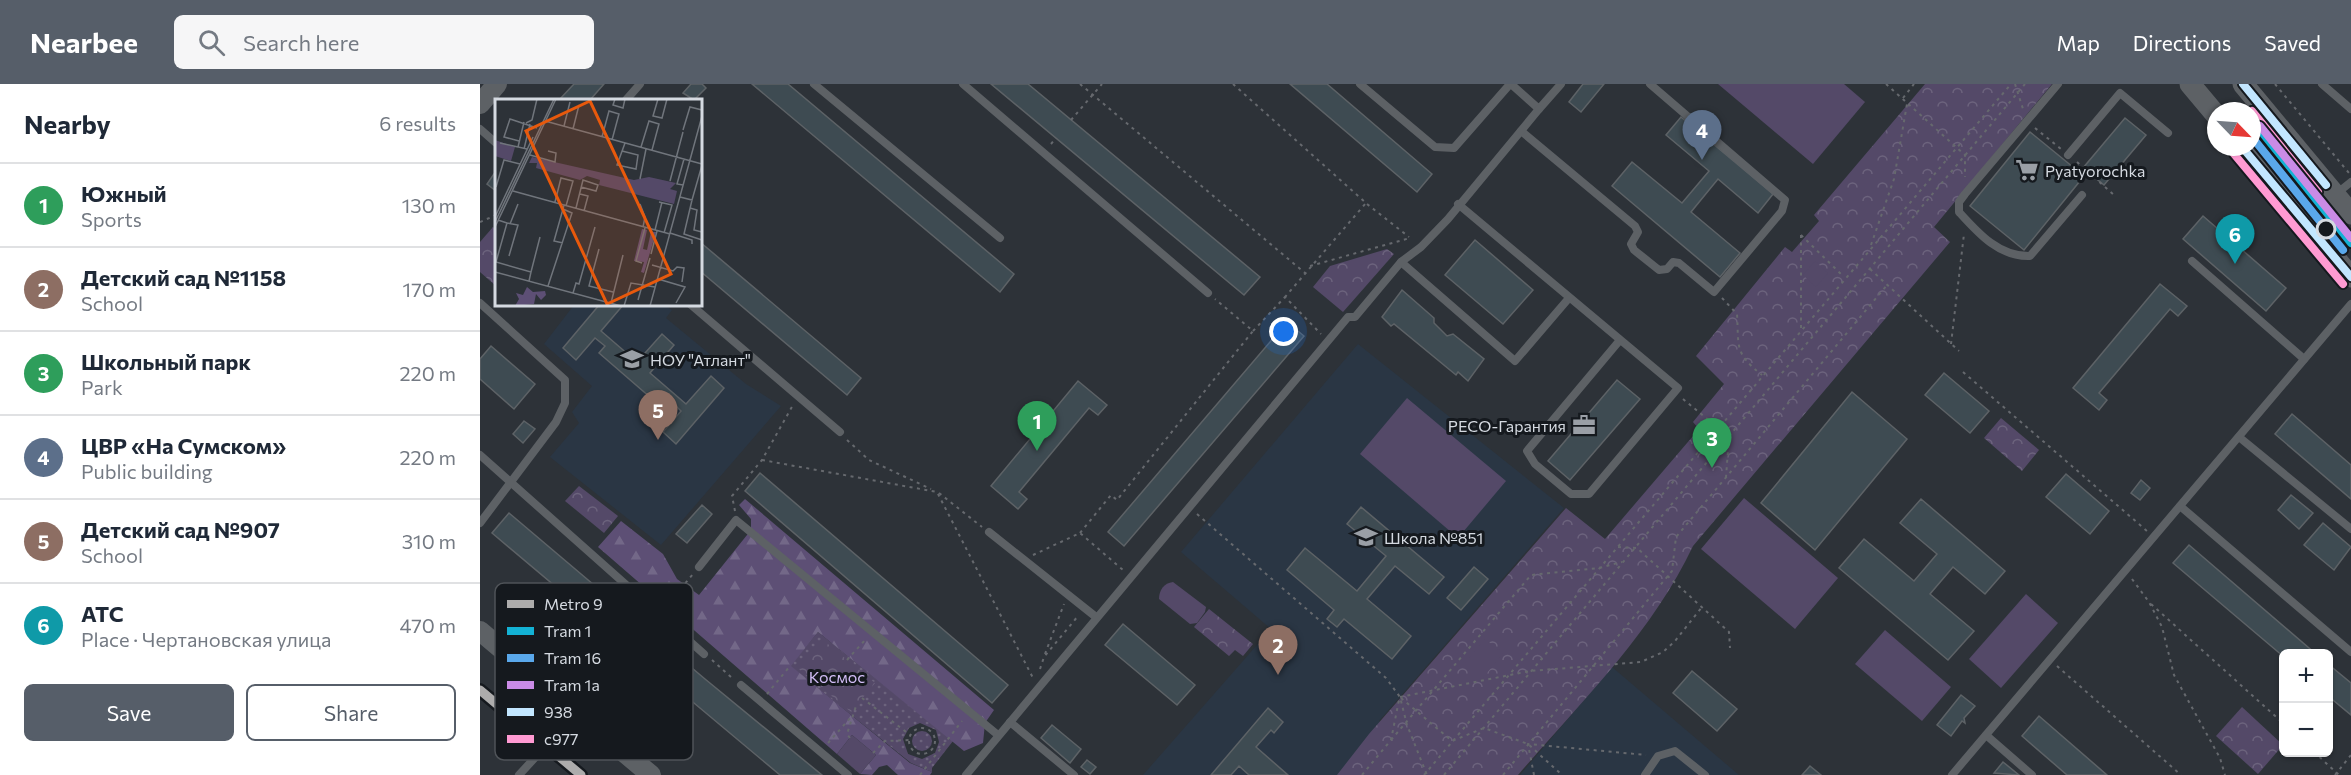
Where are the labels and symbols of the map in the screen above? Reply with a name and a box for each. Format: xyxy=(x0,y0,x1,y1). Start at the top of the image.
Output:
inset map xyxy=(495,99,702,306)
north arrow xyxy=(2207,102,2261,156)
pin: 4 xyxy=(1682,110,1722,160)
supermarket icon: Pyatyorochka xyxy=(2014,157,2040,183)
place label: Pyatyorochka xyxy=(2045,161,2145,180)
pin: 6 xyxy=(2216,214,2254,264)
unlabelled marker xyxy=(2316,219,2336,239)
your location xyxy=(1269,317,1298,346)
school or university icon: НОУ "Атлант" xyxy=(619,346,645,372)
place label: НОУ "Атлант" xyxy=(650,350,751,369)
pin: 5 xyxy=(638,390,678,440)
pin: 1 xyxy=(1018,402,1056,451)
office icon: РЕСО-Гарантия xyxy=(1571,412,1597,438)
place label: РЕСО-Гарантия xyxy=(1448,416,1566,435)
pin: 3 xyxy=(1692,418,1732,468)
school or university icon: Школа №851 xyxy=(1353,524,1379,550)
place label: Школа №851 xyxy=(1384,528,1483,547)
legend xyxy=(495,583,693,760)
text: Metro 9 xyxy=(544,594,603,613)
text: Tram 1 xyxy=(544,621,591,640)
pin: 2 xyxy=(1258,626,1298,675)
text: Tram 16 xyxy=(544,648,601,667)
park label: Космос xyxy=(809,667,865,686)
text: Tram 1а xyxy=(544,675,600,694)
text: 938 xyxy=(544,702,573,721)
text: с977 xyxy=(544,729,578,748)

